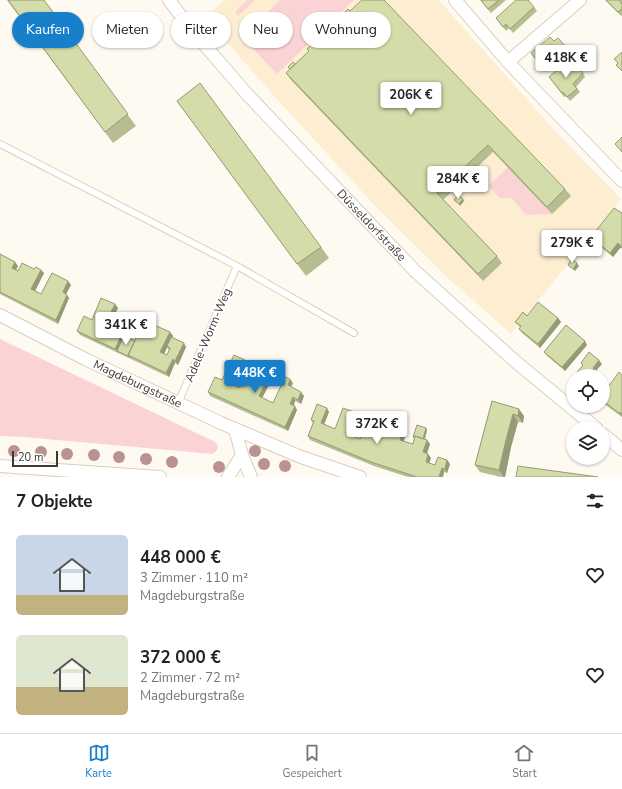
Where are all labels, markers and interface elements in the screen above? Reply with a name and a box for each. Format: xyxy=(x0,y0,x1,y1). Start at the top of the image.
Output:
chip: Kaufen xyxy=(12,12,84,48)
chip: Mieten xyxy=(92,12,163,48)
chip: Filter xyxy=(171,12,231,48)
chip: Neu xyxy=(239,12,293,48)
chip: Wohnung xyxy=(301,12,391,48)
pin: 418K € xyxy=(533,45,599,79)
text: 418K € xyxy=(544,49,588,67)
pin: 206K € xyxy=(378,82,444,116)
text: 206K € xyxy=(389,86,433,104)
pin: 284K € xyxy=(425,166,491,200)
text: 284K € xyxy=(436,170,480,188)
street label: Düsseldorfstraße xyxy=(333,186,409,265)
pin: 279K € xyxy=(539,230,605,264)
text: 279K € xyxy=(550,234,594,252)
street label: Adele-Worm-Weg xyxy=(181,285,235,385)
pin: 341K € xyxy=(93,312,159,346)
text: 341K € xyxy=(104,316,148,334)
street label: Magdeburgstraße xyxy=(91,356,185,412)
pin: 448K € xyxy=(222,360,288,394)
text: 448K € xyxy=(233,364,277,382)
map controls xyxy=(566,369,610,465)
button: locate xyxy=(566,369,610,413)
pin: 372K € xyxy=(344,411,410,445)
text: 372K € xyxy=(355,415,399,433)
button: layers xyxy=(566,421,610,465)
scale bar xyxy=(12,449,58,468)
text: 20 m xyxy=(18,450,43,465)
text: 7 Objekte xyxy=(16,490,92,513)
icon: filters xyxy=(584,490,606,512)
text: 448 000 € xyxy=(140,546,221,569)
icon: home xyxy=(48,551,96,599)
icon: heart xyxy=(584,564,606,586)
text: 3 Zimmer · 110 m² xyxy=(140,569,248,587)
text: Magdeburgstraße xyxy=(140,587,244,605)
text: 372 000 € xyxy=(140,646,221,669)
icon: home xyxy=(48,651,96,699)
icon: heart xyxy=(584,664,606,686)
text: 2 Zimmer · 72 m² xyxy=(140,669,240,687)
text: Magdeburgstraße xyxy=(140,687,244,705)
tab: Karte xyxy=(85,742,112,781)
tab: Gespeichert xyxy=(282,742,342,781)
tab: Start xyxy=(512,742,537,781)

